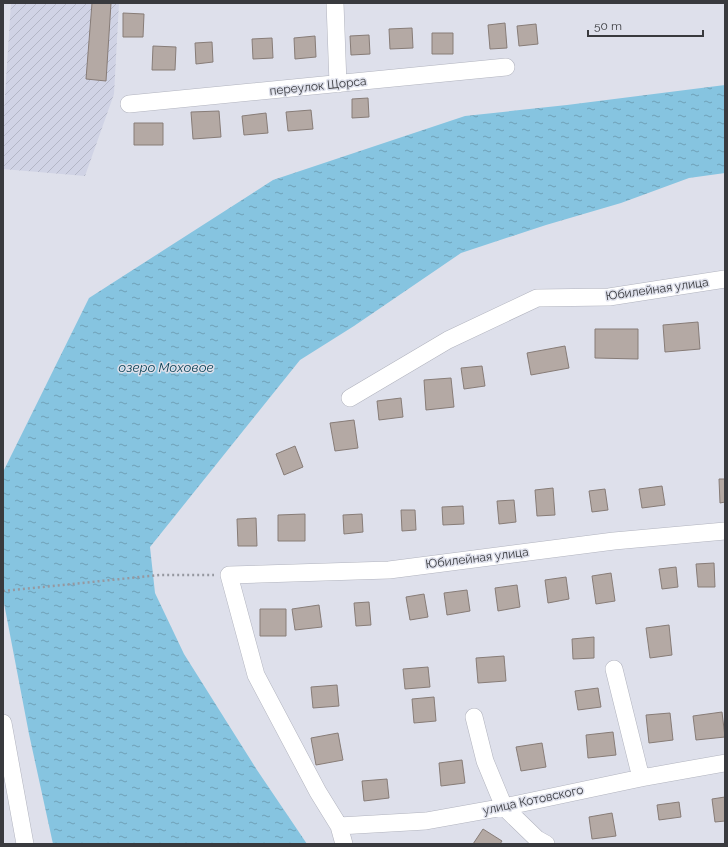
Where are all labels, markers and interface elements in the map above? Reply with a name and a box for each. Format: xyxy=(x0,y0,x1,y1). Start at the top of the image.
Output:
scale bar xyxy=(588,12,703,38)
text: 50 m xyxy=(594,19,622,33)
street label: переулок Щорса xyxy=(269,74,367,98)
street label: Юбилейная улица xyxy=(605,275,709,303)
water label: озеро Моховое xyxy=(118,360,214,375)
street label: Юбилейная улица xyxy=(425,545,529,571)
street label: улица Котовского xyxy=(481,783,585,817)

